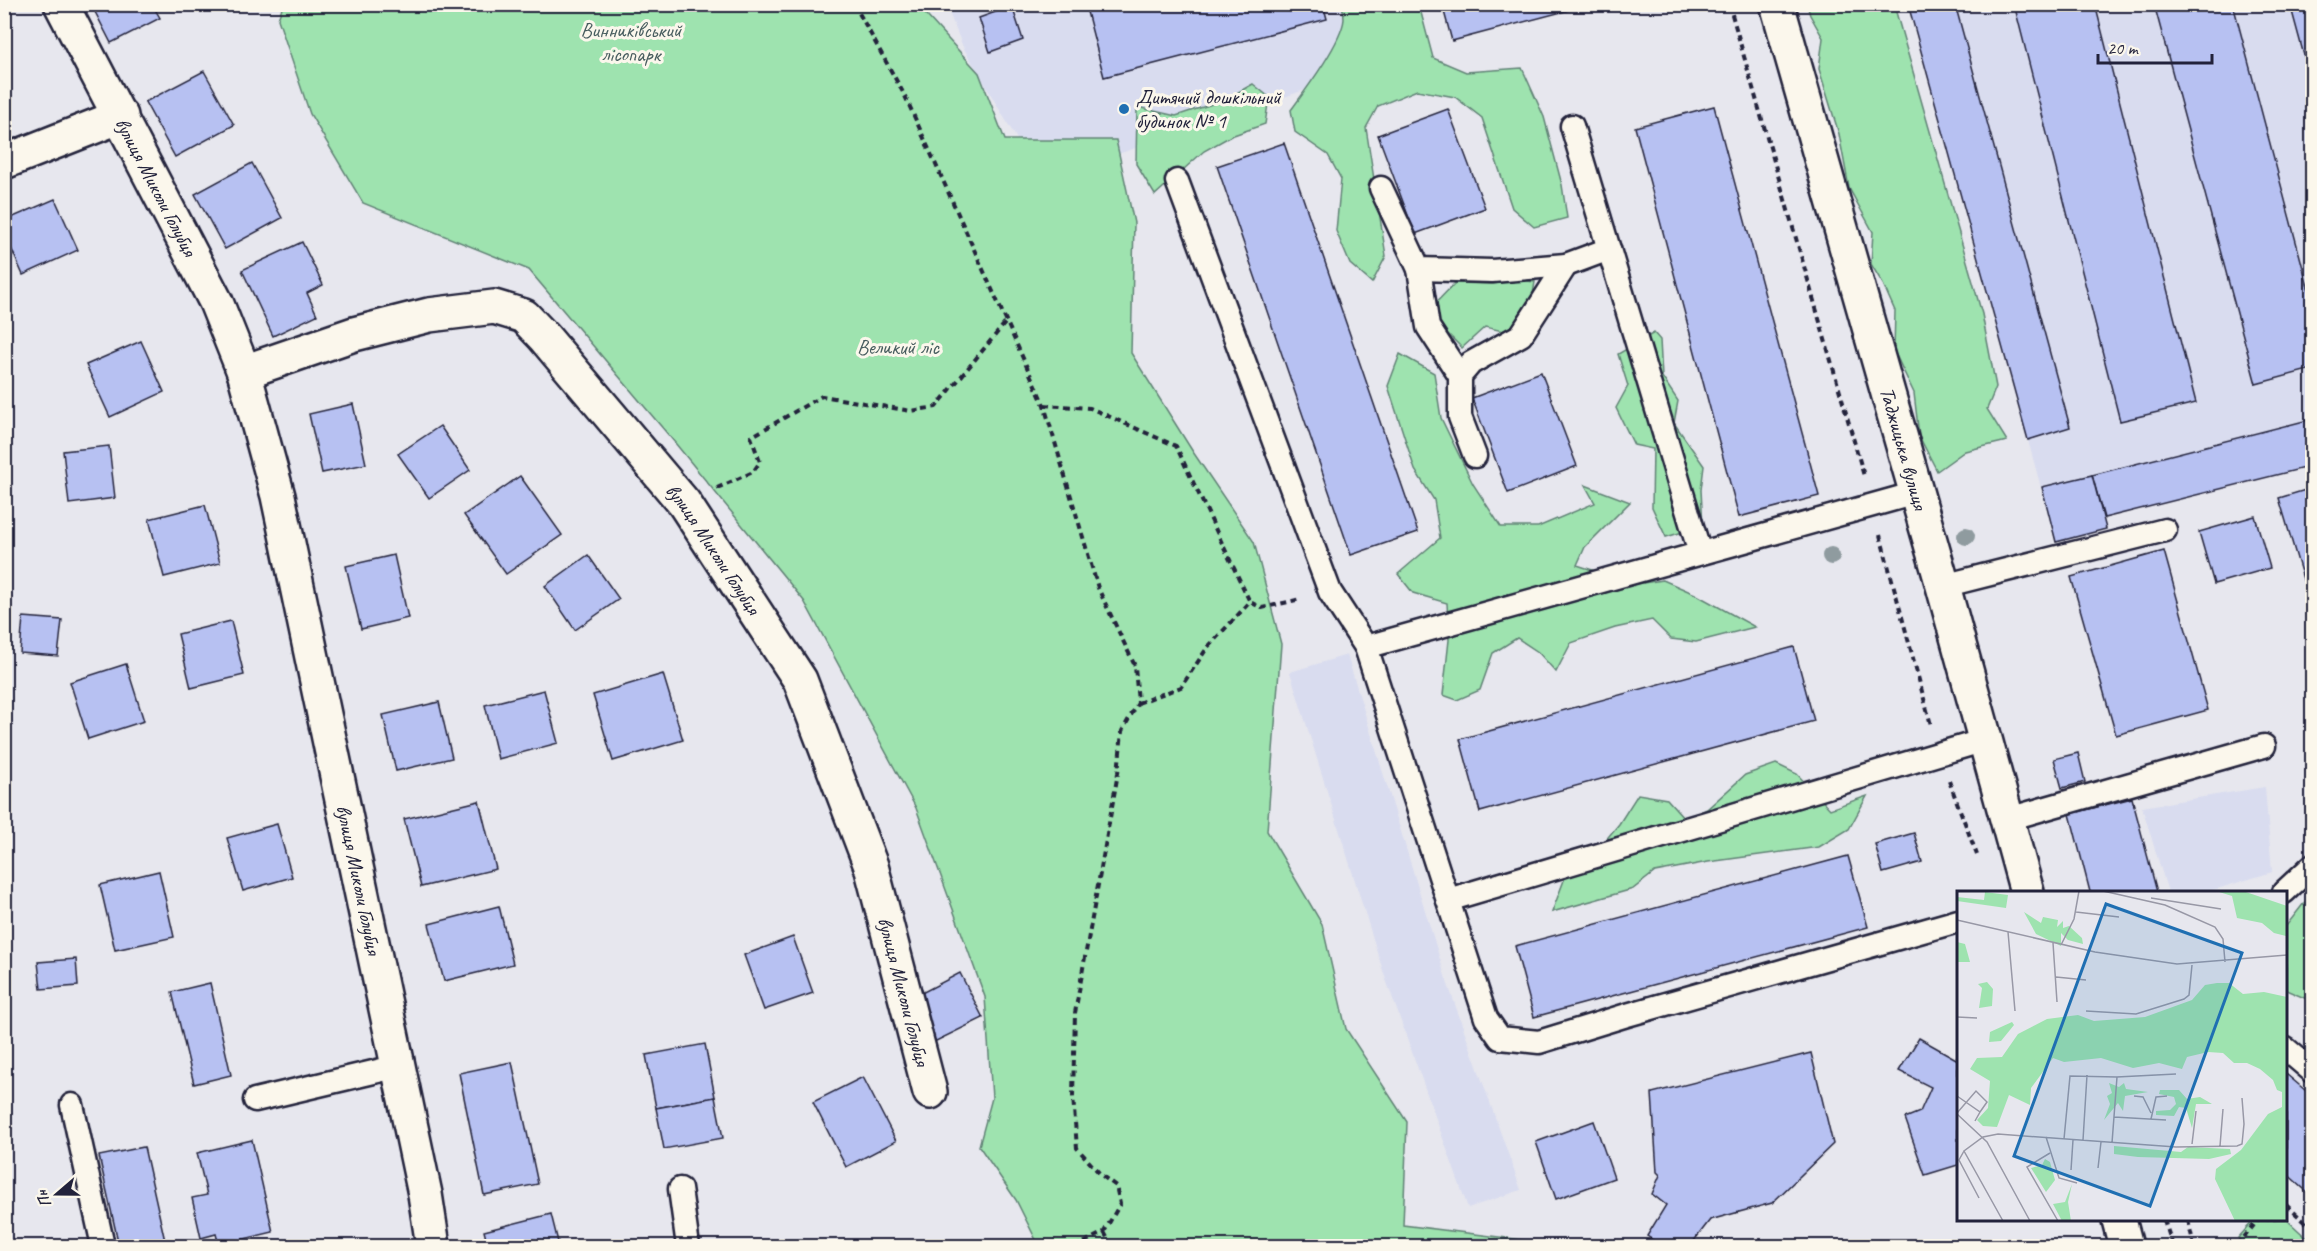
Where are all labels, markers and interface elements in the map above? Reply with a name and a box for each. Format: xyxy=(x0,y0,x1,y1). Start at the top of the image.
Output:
park label: Винниківський лісопарк xyxy=(581,17,683,67)
scale bar xyxy=(2098,27,2212,65)
text: 20 m xyxy=(2107,37,2140,59)
place label: Дитячий дошкільний будинок № 1 xyxy=(1136,84,1282,134)
marker: Дитячий дошкільний будинок № 1 xyxy=(1117,102,1131,116)
street label: вулиця Миколи Голубця xyxy=(109,113,204,262)
park label: Великий ліс xyxy=(857,334,940,360)
street label: Таджицька вулиця xyxy=(1874,384,1934,514)
street label: вулиця Миколи Голубця xyxy=(660,478,767,621)
street label: вулиця Миколи Голубця xyxy=(330,802,388,959)
inset map xyxy=(1957,891,2287,1221)
street label: вулиця Миколи Голубця xyxy=(872,914,936,1070)
north arrow xyxy=(27,1164,87,1224)
text: Пн xyxy=(31,1187,56,1210)

